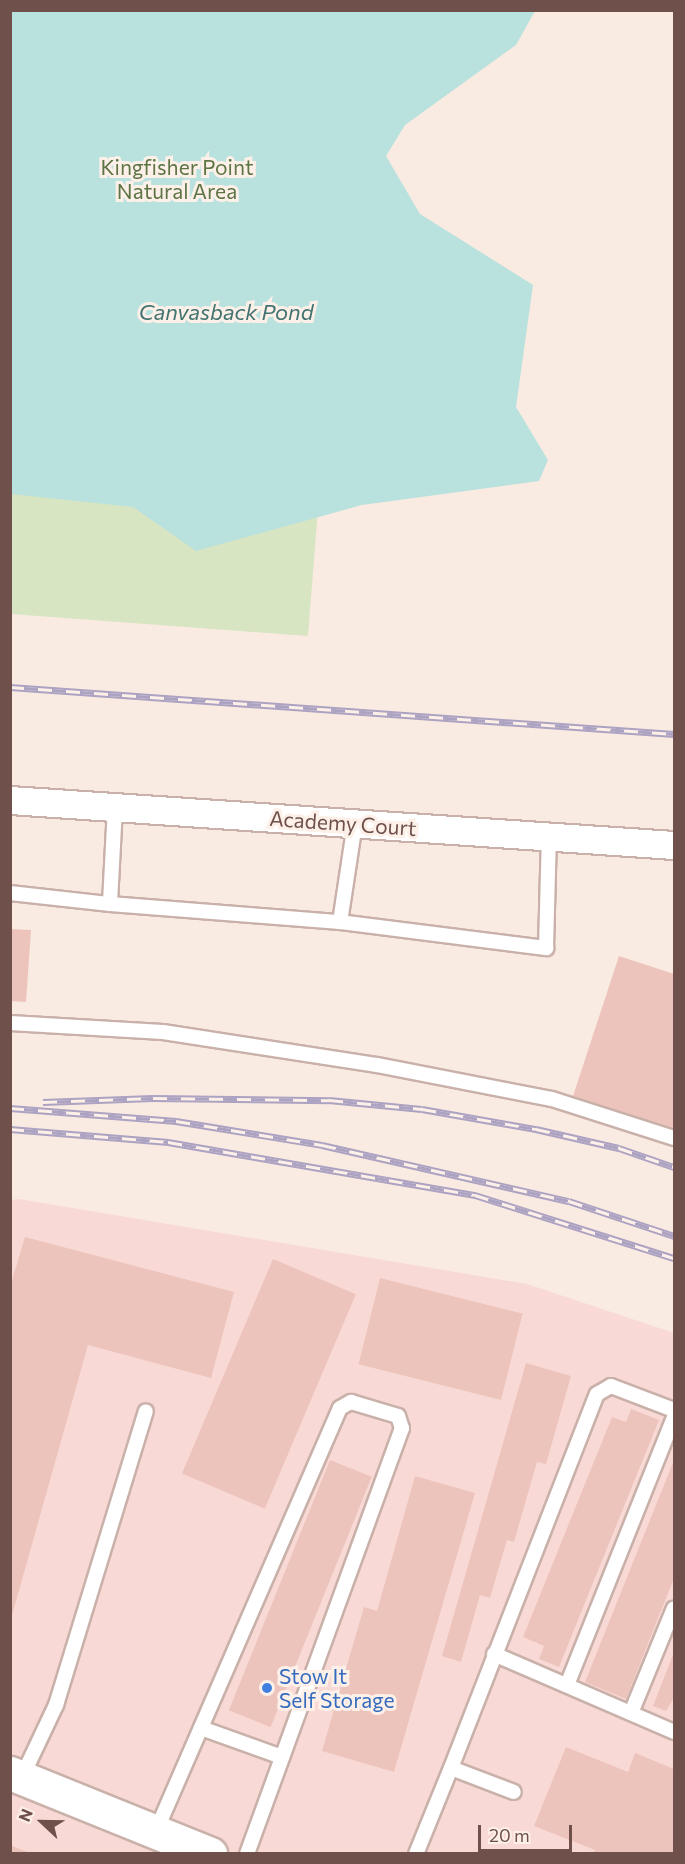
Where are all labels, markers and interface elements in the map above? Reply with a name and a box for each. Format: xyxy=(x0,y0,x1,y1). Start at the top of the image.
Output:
park label: Kingfisher Point Natural Area xyxy=(100,154,254,204)
water label: Canvasback Pond xyxy=(139,299,313,325)
street label: Academy Court xyxy=(269,805,417,841)
place label: Stow It Self Storage xyxy=(279,1663,395,1713)
marker: Stow It Self Storage xyxy=(260,1681,274,1695)
north arrow xyxy=(12,1792,72,1852)
text: N xyxy=(14,1806,36,1824)
scale bar xyxy=(481,1813,576,1851)
text: 20 m xyxy=(489,1824,530,1846)

